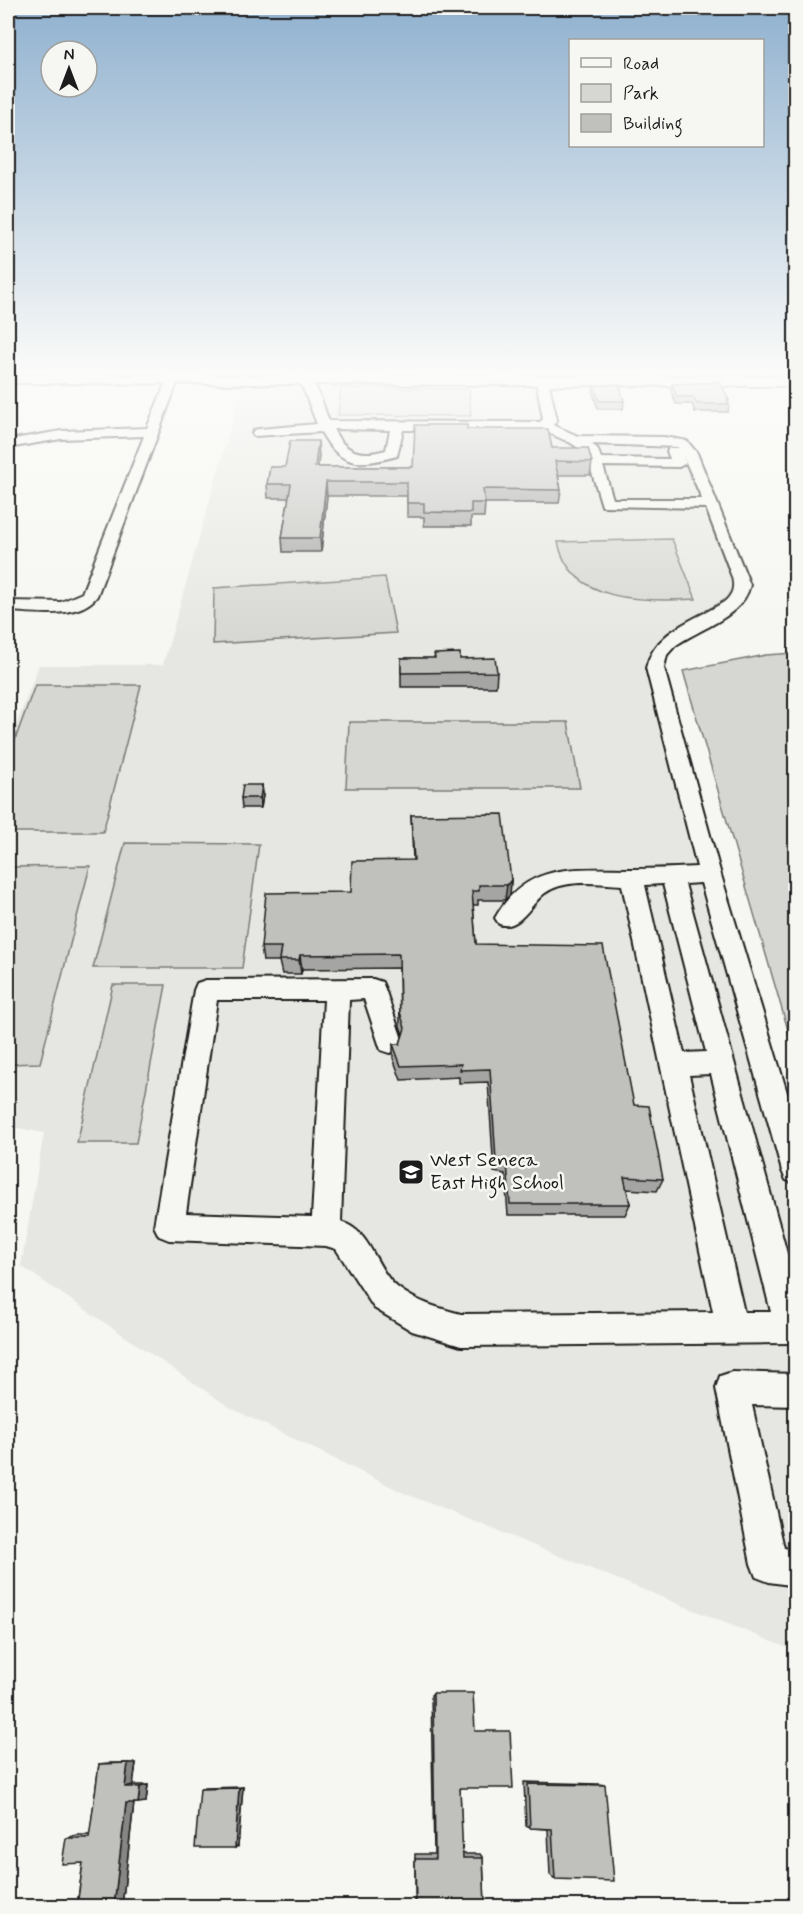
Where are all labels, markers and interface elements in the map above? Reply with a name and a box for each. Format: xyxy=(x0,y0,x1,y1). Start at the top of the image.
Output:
north arrow xyxy=(39,39,99,99)
legend xyxy=(569,39,764,147)
text: N xyxy=(64,45,74,66)
text: Road xyxy=(623,52,659,76)
text: Park xyxy=(623,82,659,106)
text: Building xyxy=(623,112,683,138)
place label: West Seneca East High School xyxy=(430,1147,564,1199)
school or university icon: West Seneca East High School xyxy=(396,1157,426,1187)

